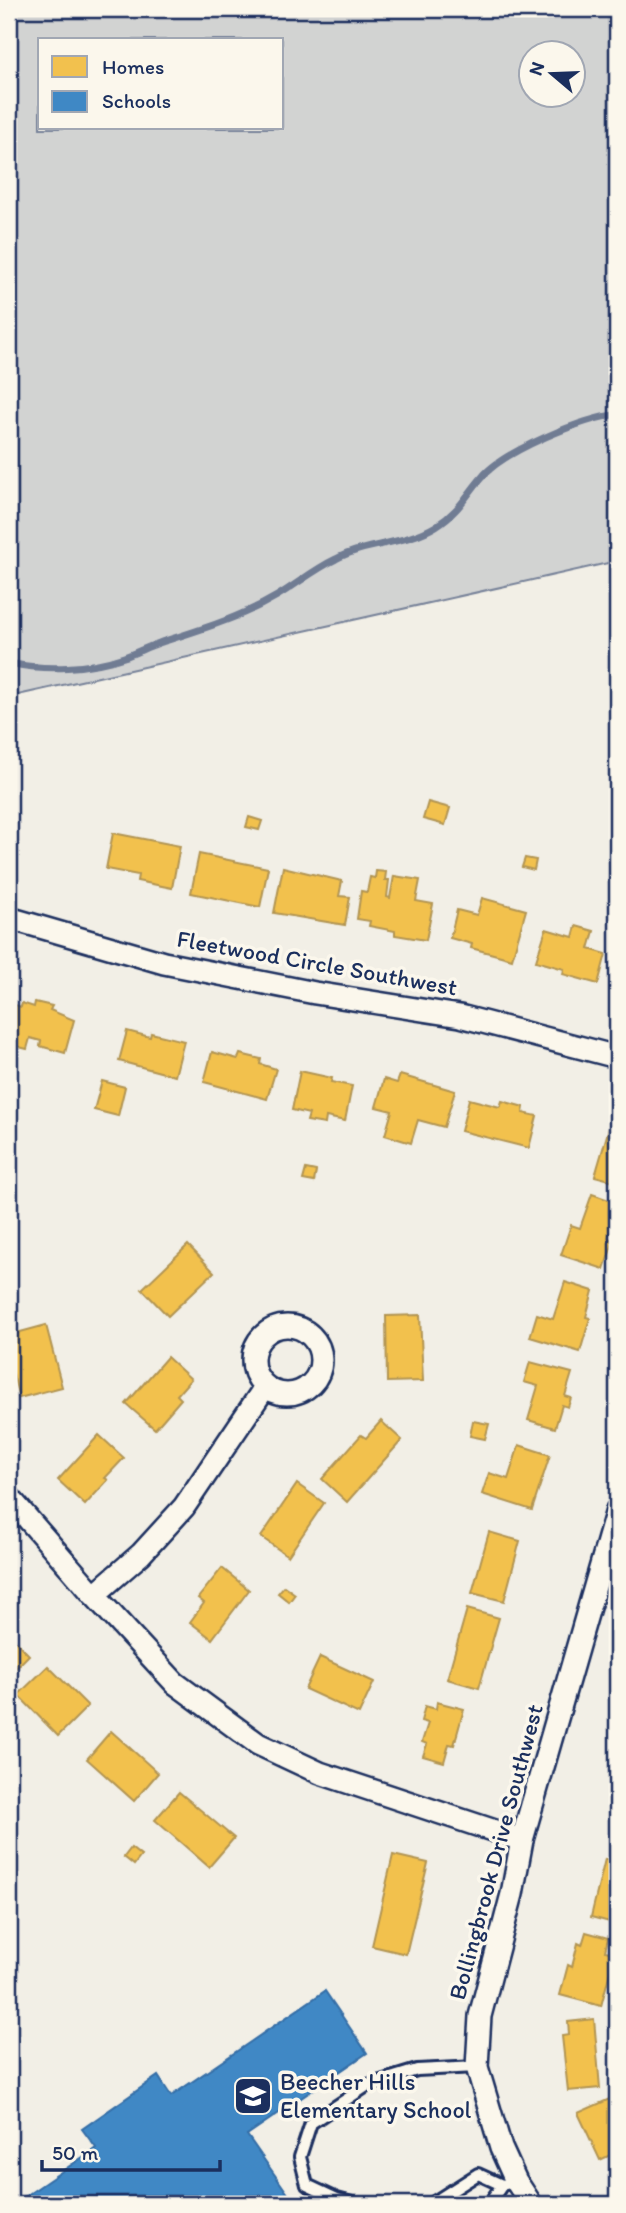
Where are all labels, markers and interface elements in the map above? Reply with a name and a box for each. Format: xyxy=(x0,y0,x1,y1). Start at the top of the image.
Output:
legend xyxy=(38,38,284,130)
north arrow xyxy=(518,38,588,108)
text: Homes xyxy=(102,54,164,79)
text: N xyxy=(523,59,549,78)
text: Schools xyxy=(102,88,171,113)
street label: Fleetwood Circle Southwest xyxy=(175,924,460,1001)
street label: Bollingbrook Drive Southwest xyxy=(442,1701,549,2003)
place label: Beecher Hills Elementary School xyxy=(280,2067,472,2124)
school or university icon: Beecher Hills Elementary School xyxy=(232,2075,274,2117)
scale bar xyxy=(42,2129,220,2173)
text: 50 m xyxy=(52,2140,99,2165)

